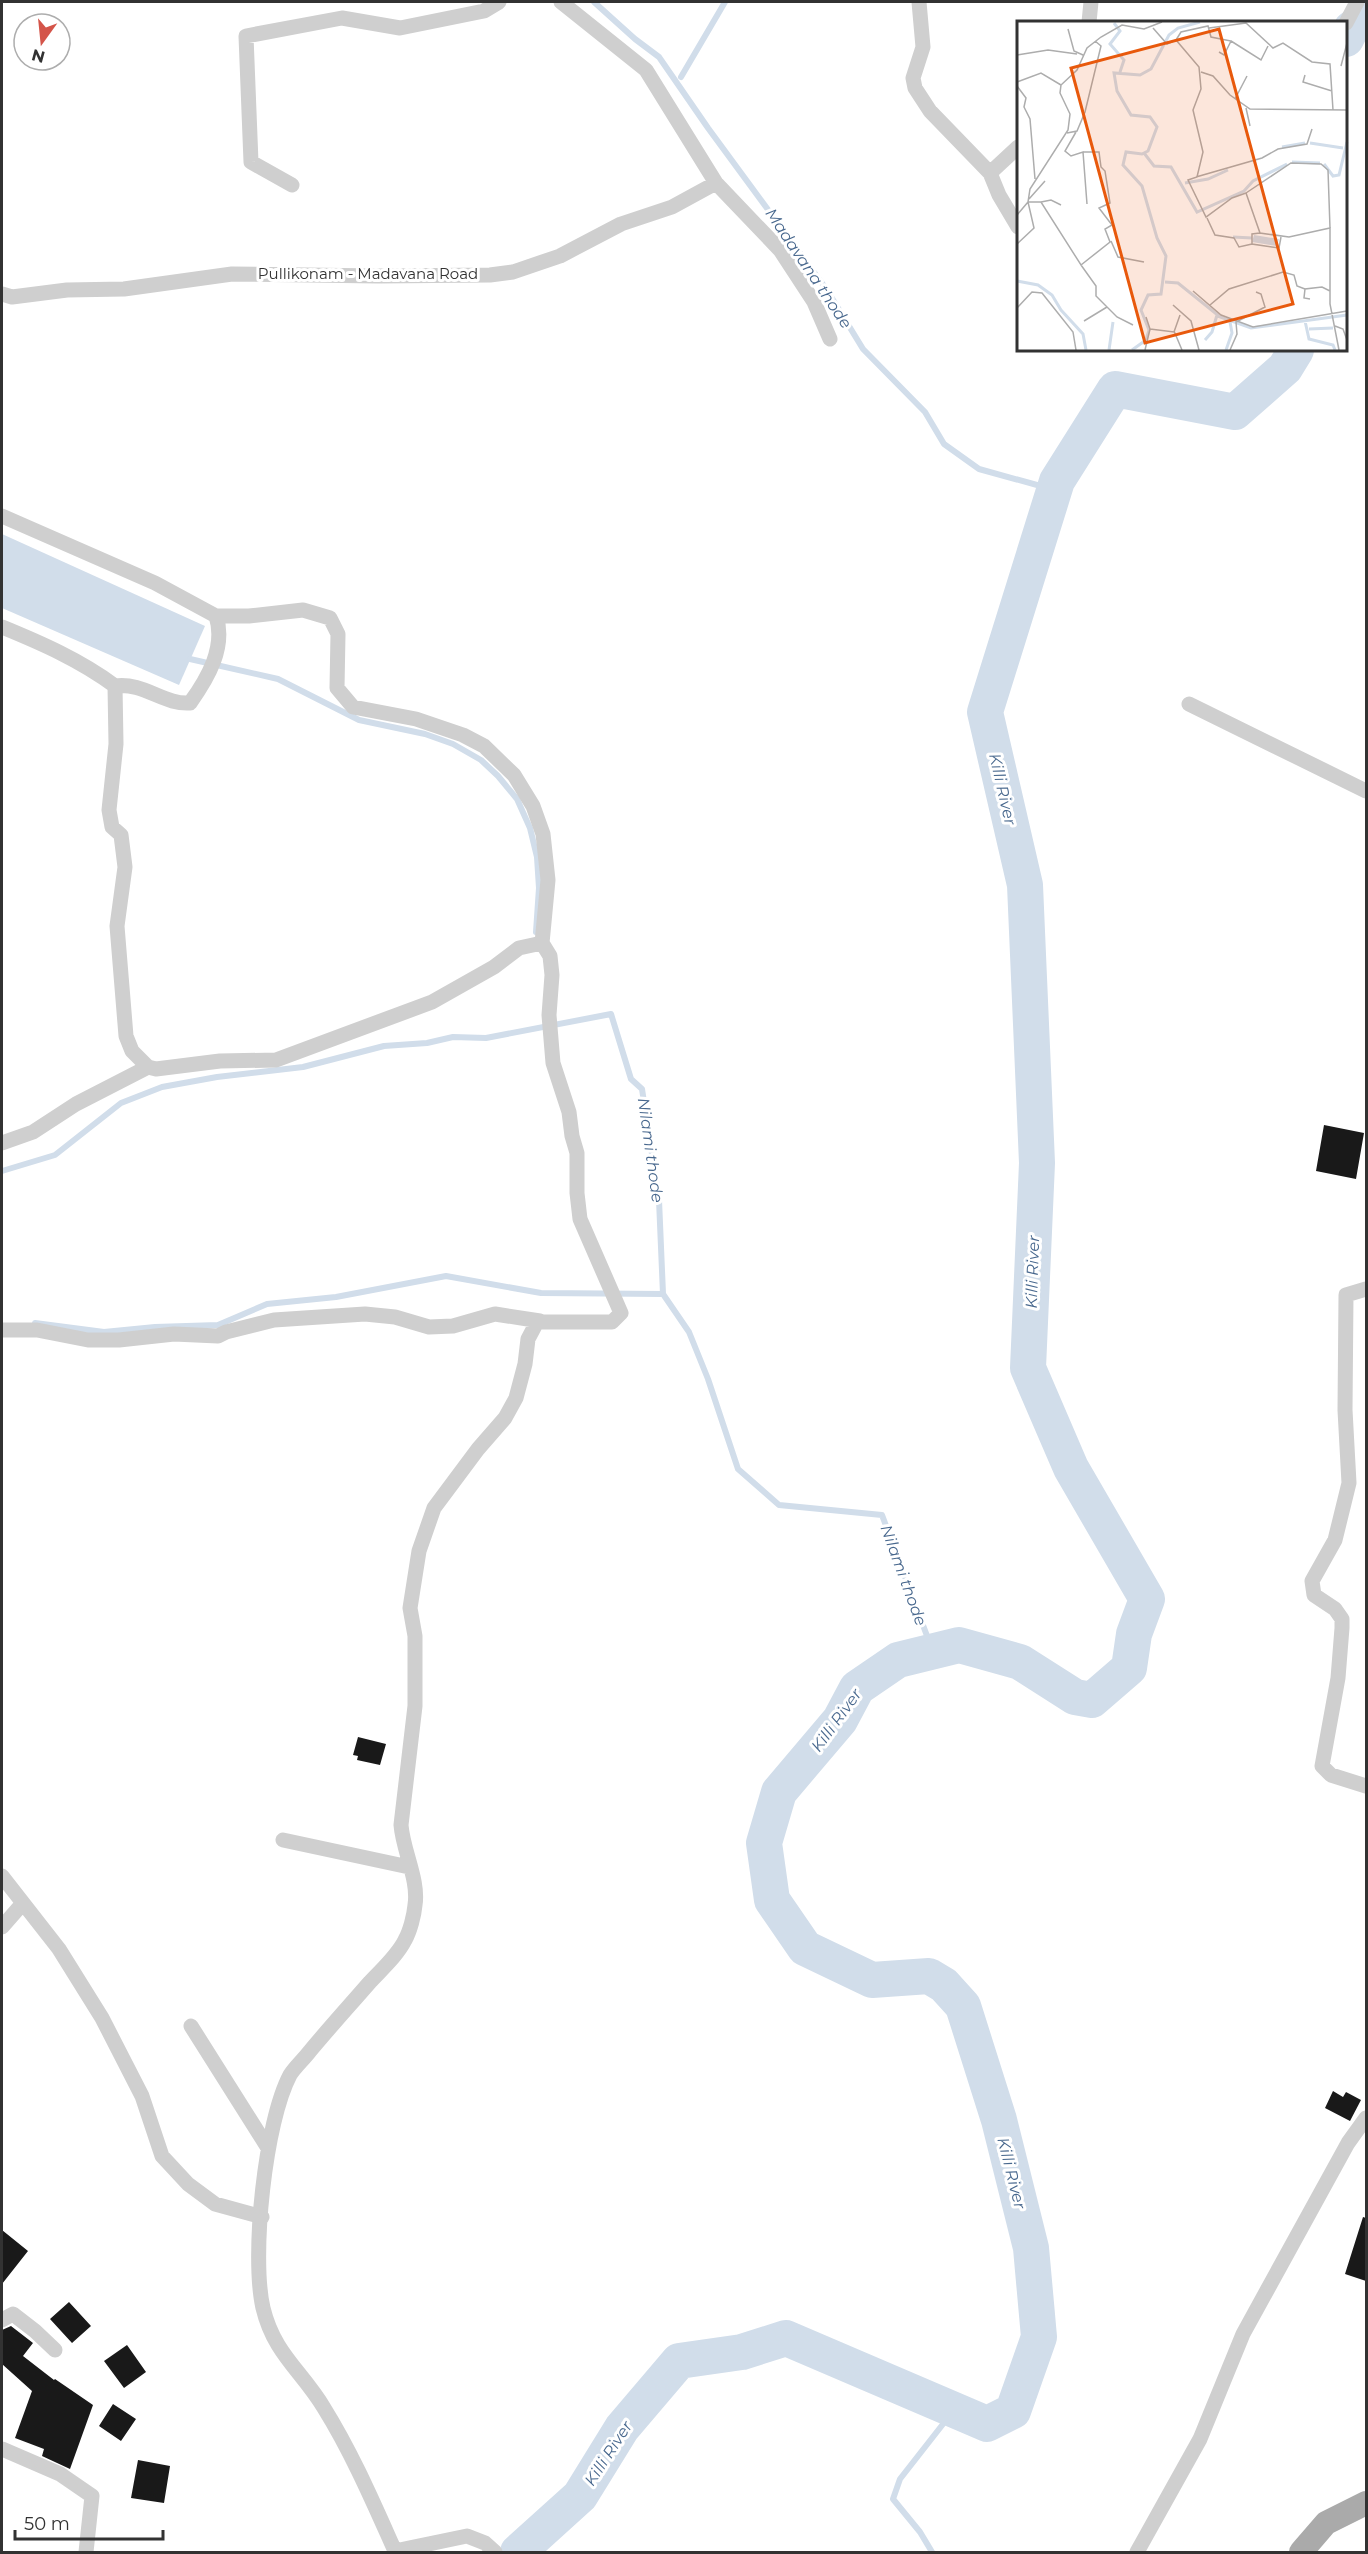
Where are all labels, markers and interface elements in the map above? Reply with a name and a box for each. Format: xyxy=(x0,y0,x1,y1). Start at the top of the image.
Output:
north arrow xyxy=(12,12,72,72)
inset map xyxy=(1017,21,1347,351)
text: N xyxy=(30,45,47,67)
water label: Madavana thode xyxy=(761,205,856,332)
street label: Pullikonam - Madavana Road xyxy=(258,264,478,283)
water label: Killi River xyxy=(985,751,1020,827)
water label: Nilami thode xyxy=(634,1096,667,1204)
water label: Killi River xyxy=(1022,1235,1043,1309)
water label: Nilami thode xyxy=(877,1522,931,1628)
water label: Killi River xyxy=(807,1685,866,1755)
water label: Killi River xyxy=(993,2135,1030,2211)
water label: Killi River xyxy=(581,2417,637,2489)
scale bar xyxy=(15,2503,164,2541)
text: 50 m xyxy=(24,2513,70,2535)

